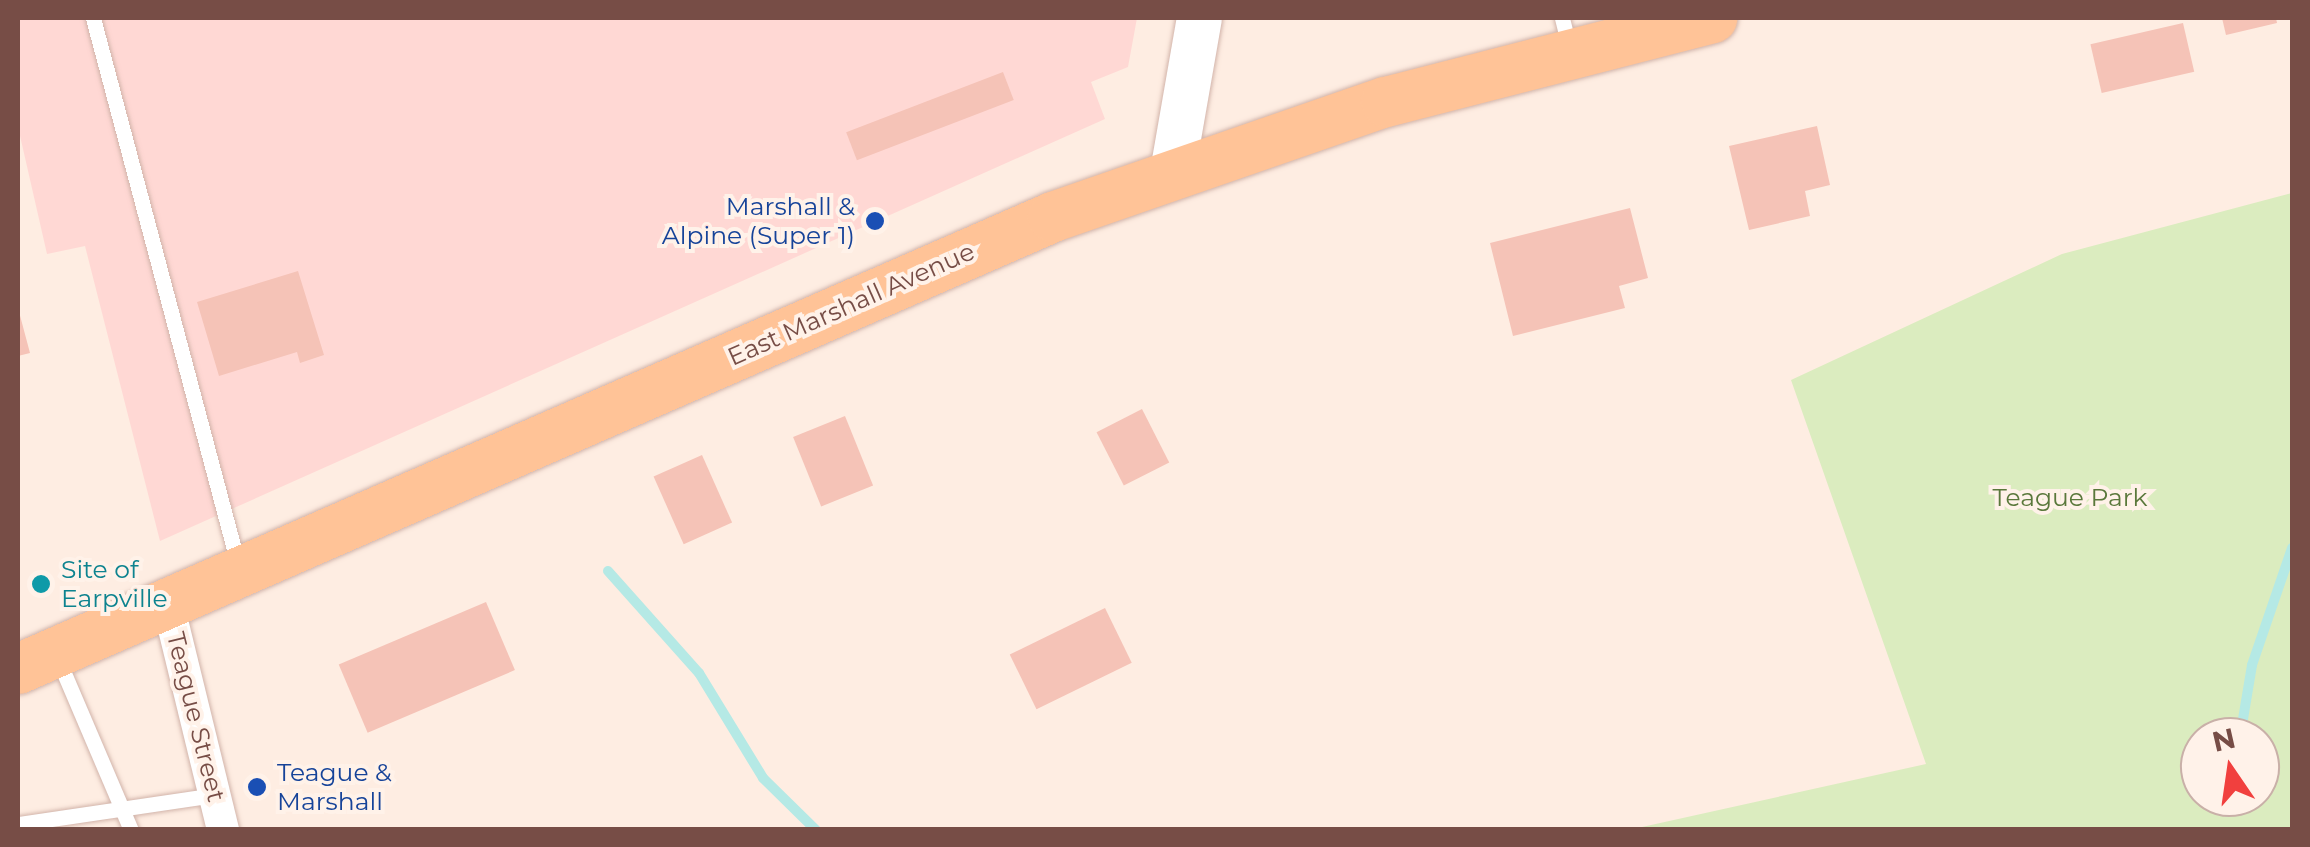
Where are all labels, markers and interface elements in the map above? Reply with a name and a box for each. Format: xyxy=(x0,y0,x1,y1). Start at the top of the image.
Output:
place label: Marshall & Alpine (Super 1) xyxy=(662,192,855,251)
marker: Marshall & Alpine (Super 1) xyxy=(864,210,886,232)
street label: East Marshall Avenue xyxy=(723,236,979,372)
park label: Teague Park xyxy=(1992,482,2148,512)
place label: Site of Earpville xyxy=(61,555,168,614)
marker: Site of Earpville xyxy=(30,573,52,595)
street label: Teague Street xyxy=(160,629,232,805)
north arrow xyxy=(2180,717,2280,817)
text: N xyxy=(2209,721,2239,759)
place label: Teague & Marshall xyxy=(277,758,392,817)
marker: Teague & Marshall xyxy=(246,776,268,798)

